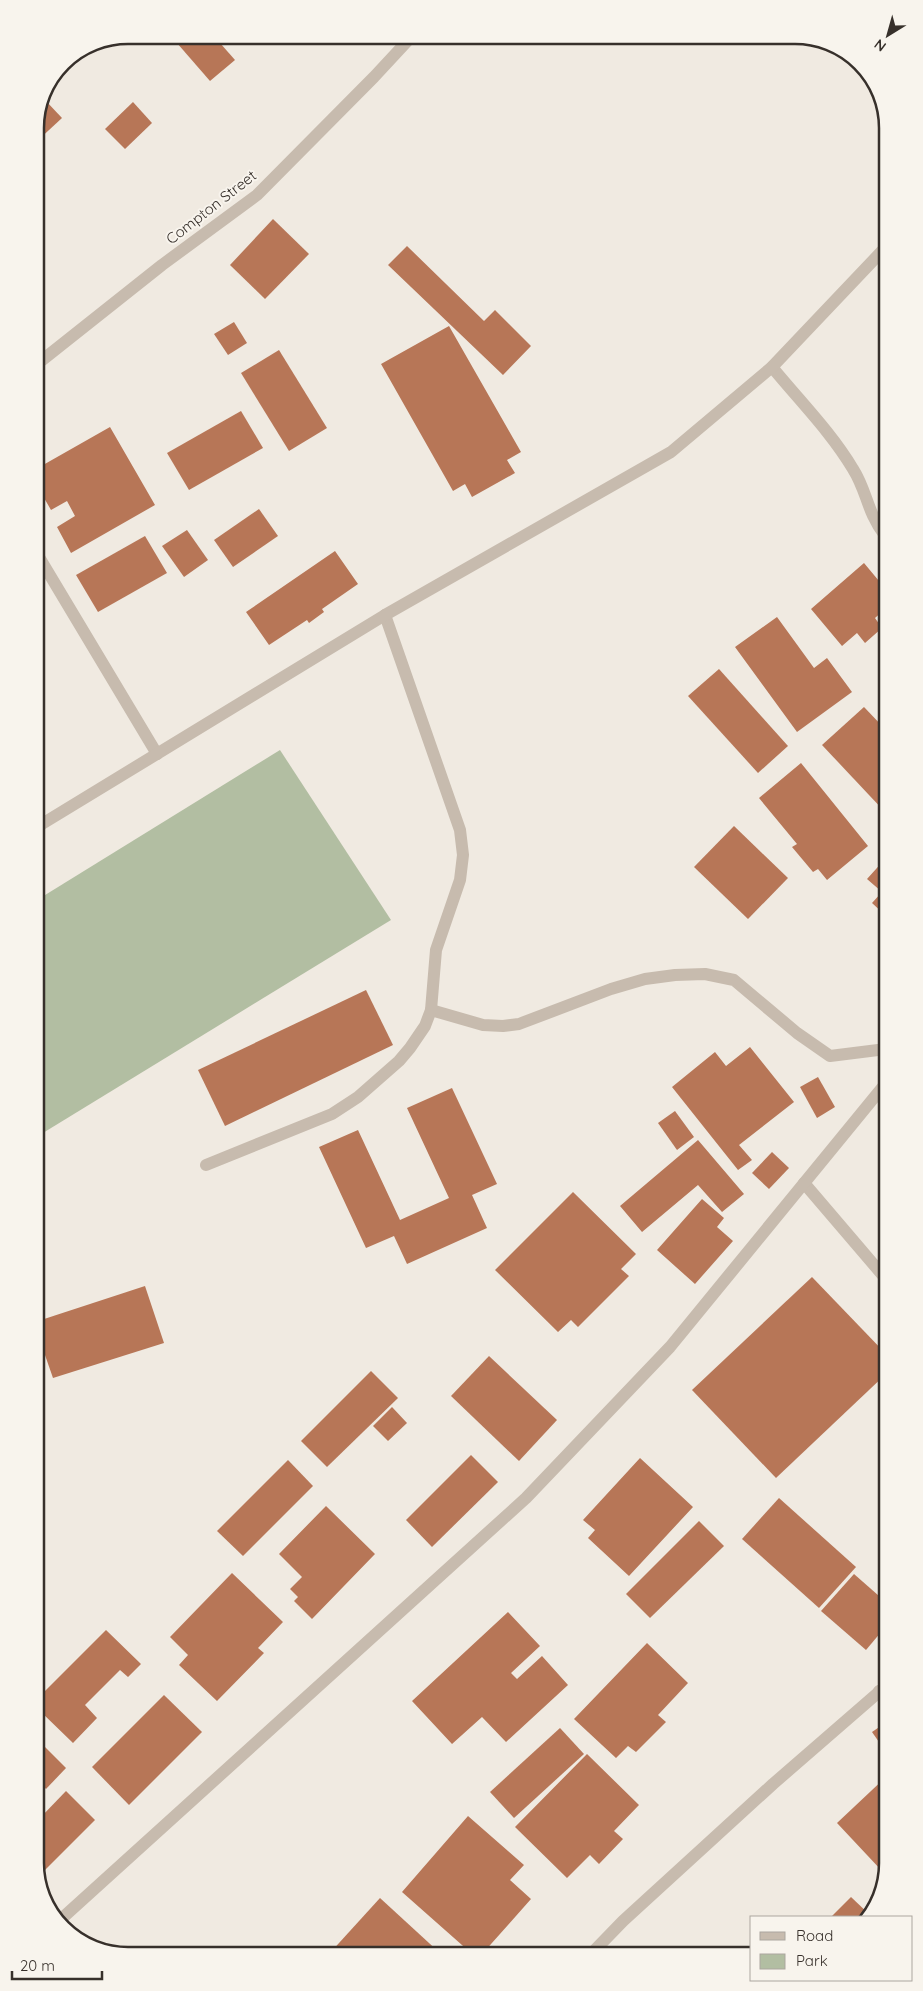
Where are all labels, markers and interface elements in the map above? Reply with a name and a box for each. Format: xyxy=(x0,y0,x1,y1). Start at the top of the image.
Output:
north arrow xyxy=(863,10,913,60)
text: N xyxy=(871,35,890,56)
street label: Compton Street xyxy=(162,166,260,248)
legend xyxy=(750,1916,913,1981)
text: Road xyxy=(796,1926,833,1945)
scale bar xyxy=(12,1948,102,1980)
text: Park xyxy=(796,1951,828,1970)
text: 20 m xyxy=(20,1956,55,1975)

